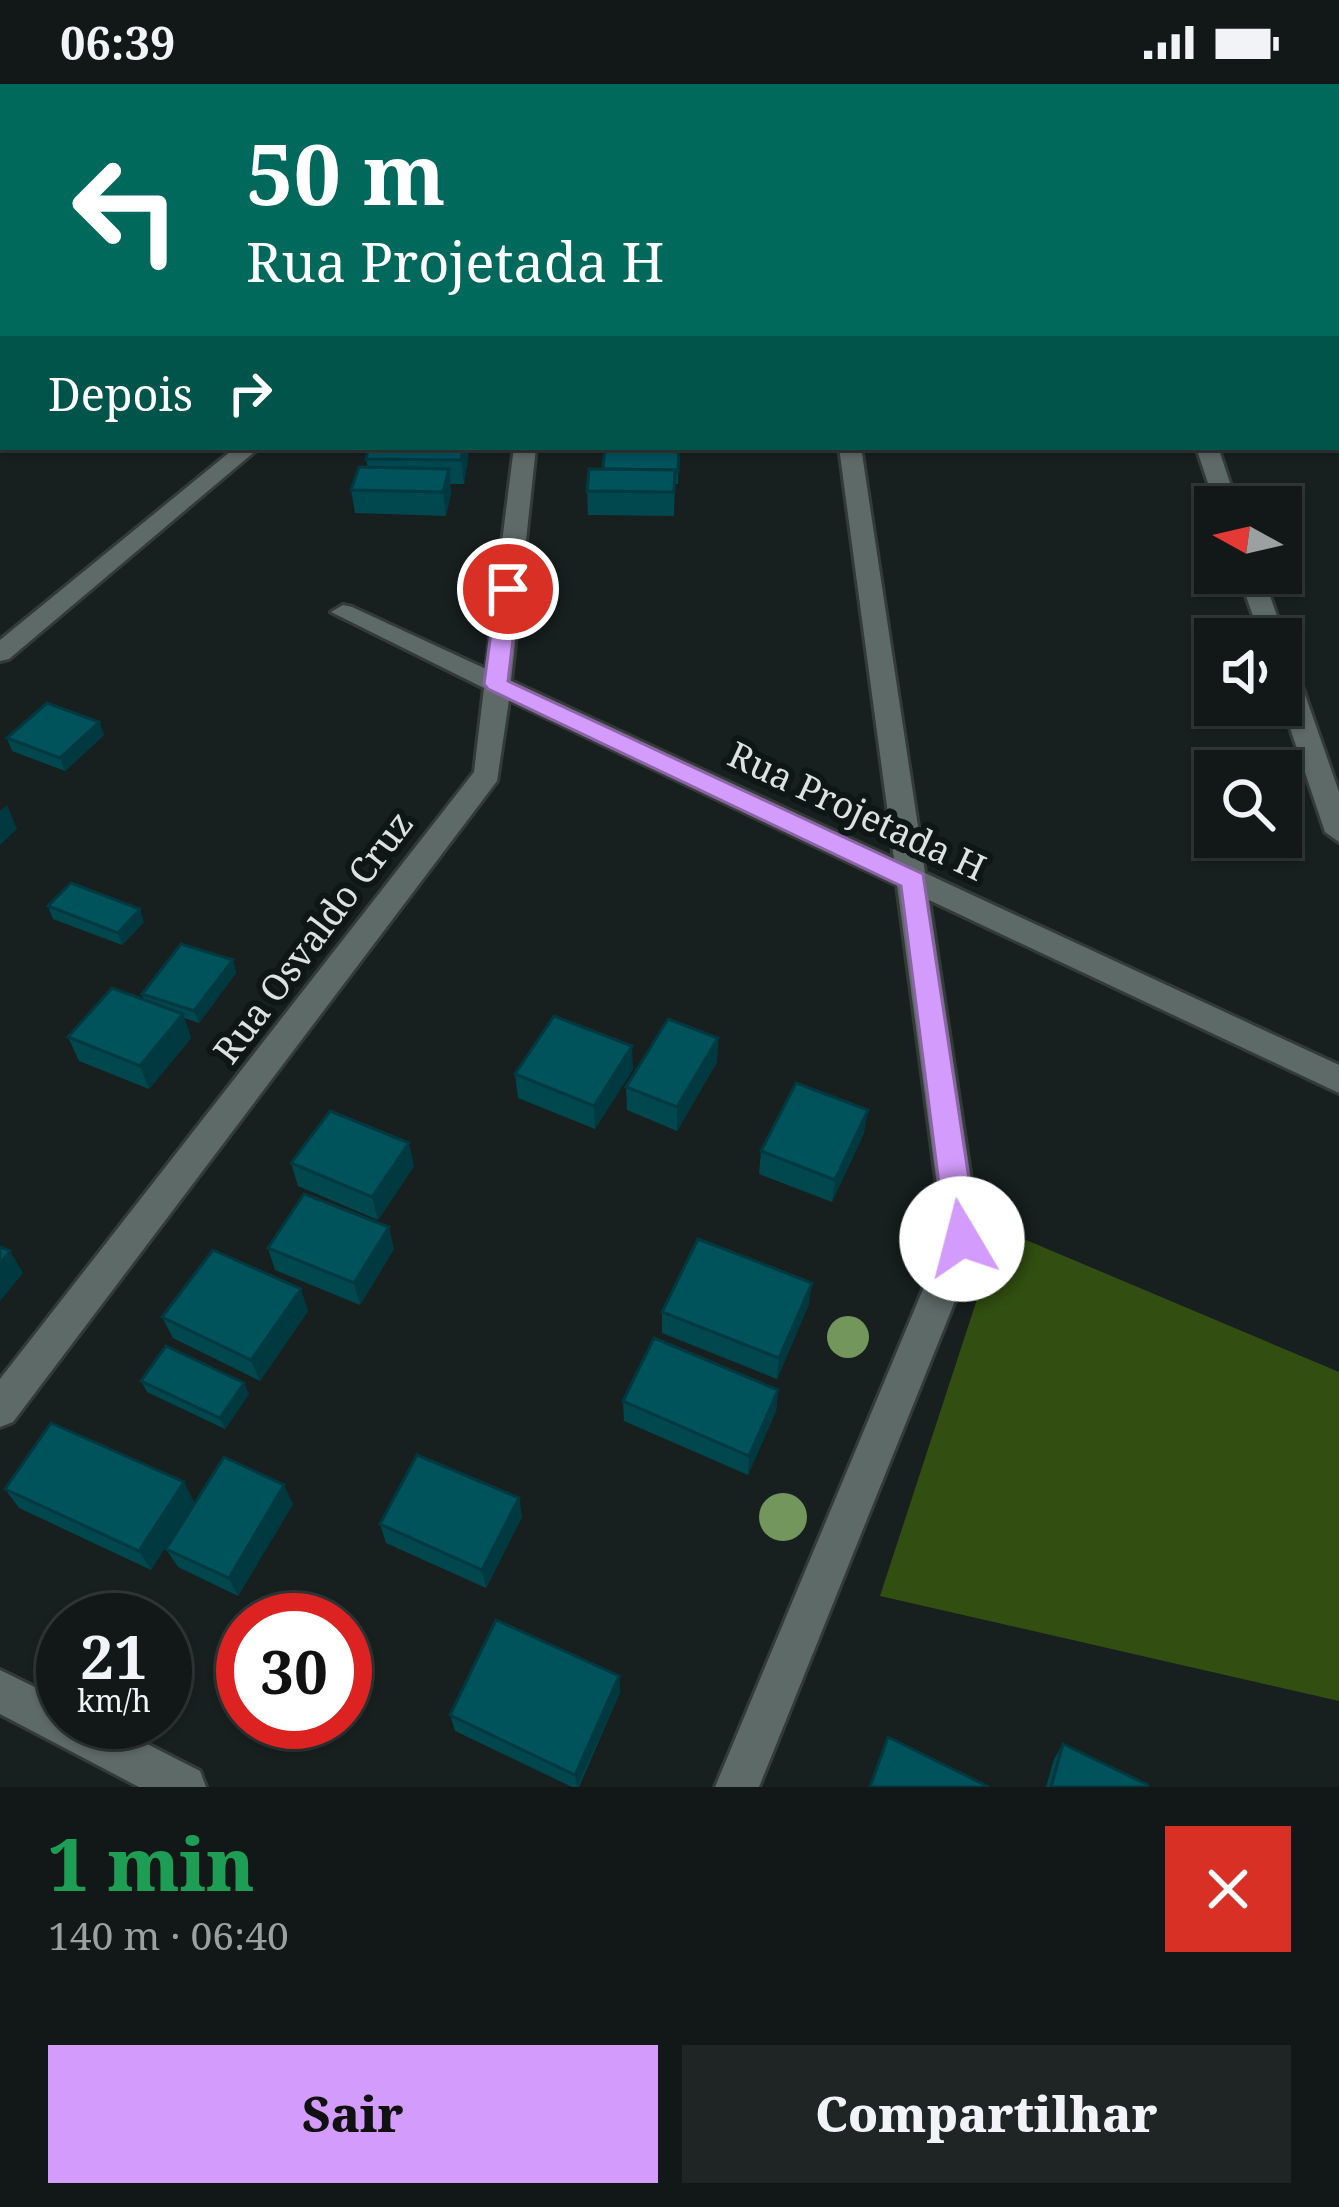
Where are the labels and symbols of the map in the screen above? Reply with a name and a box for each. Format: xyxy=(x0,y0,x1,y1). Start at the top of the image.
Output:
north arrow xyxy=(1194,486,1302,594)
pin xyxy=(457,538,559,640)
street label: Rua Projetada H xyxy=(720,729,994,892)
street label: Rua Osvaldo Cruz xyxy=(202,801,424,1073)
position arrow xyxy=(899,1176,1025,1302)
speed limit sign: 30 xyxy=(216,1593,372,1749)

